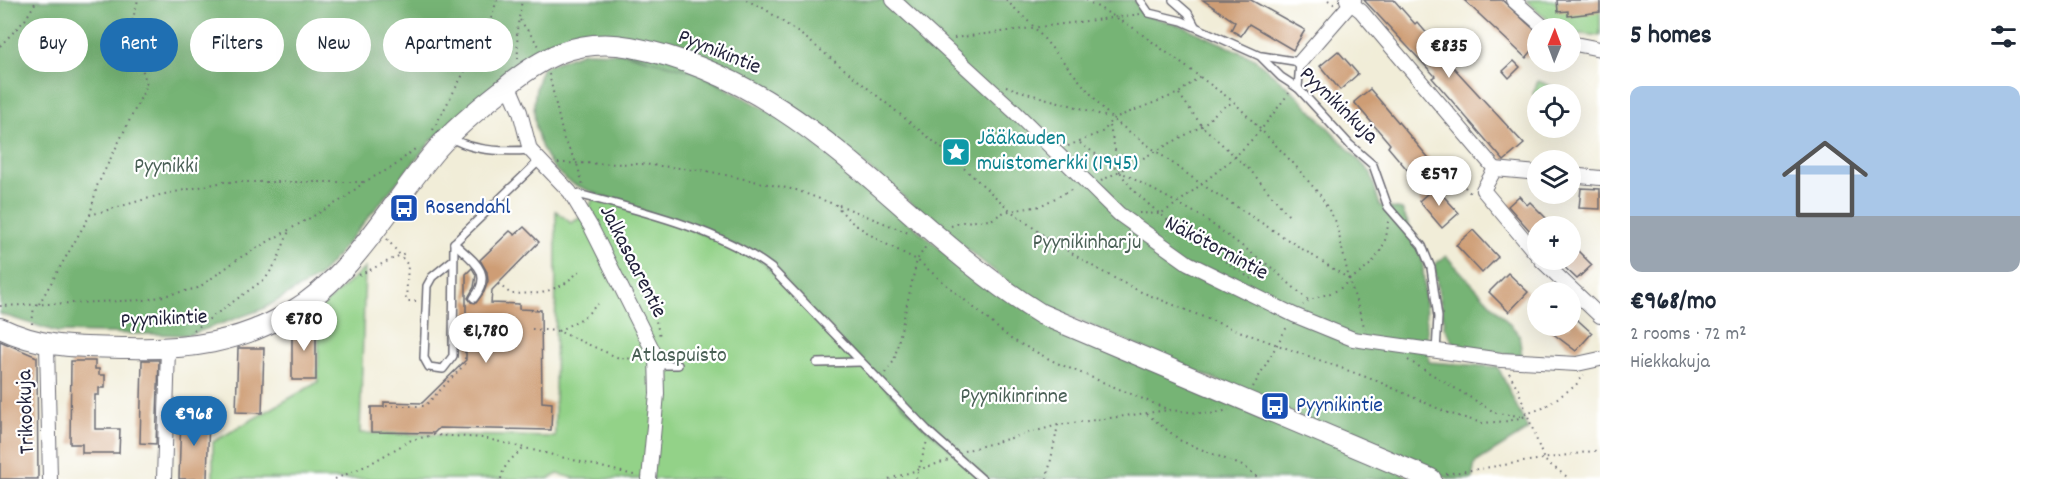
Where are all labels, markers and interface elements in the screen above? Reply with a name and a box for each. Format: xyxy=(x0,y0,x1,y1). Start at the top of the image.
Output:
chip: Buy xyxy=(18,18,88,72)
chip: Rent xyxy=(100,18,178,72)
chip: Filters xyxy=(190,18,284,72)
chip: New xyxy=(296,18,371,72)
chip: Apartment xyxy=(383,18,513,72)
north arrow xyxy=(1527,18,1581,72)
map controls xyxy=(1527,18,1581,336)
text: 5 homes xyxy=(1630,18,1712,55)
icon: filters xyxy=(1987,20,2020,53)
street label: Pyynikintie xyxy=(673,22,765,84)
pin: €835 xyxy=(1413,28,1485,79)
text: €835 xyxy=(1430,33,1468,61)
street label: Pyynikinkuja xyxy=(1291,60,1385,152)
button: locate xyxy=(1527,84,1581,138)
place label: Jääkauden muistomerkki (1945) xyxy=(977,124,1138,180)
icon: home xyxy=(1771,125,1879,233)
place icon: Jääkauden muistomerkki (1945) xyxy=(940,136,972,168)
button: layers xyxy=(1527,150,1581,204)
park label: Pyynikki xyxy=(134,152,198,183)
pin: €597 xyxy=(1403,156,1475,207)
text: €597 xyxy=(1420,161,1458,189)
bus stop icon: Rosendahl xyxy=(388,192,420,224)
place label: Rosendahl xyxy=(425,193,511,224)
street label: Jalkasaarentie xyxy=(590,200,674,324)
street label: Näkötornintie xyxy=(1159,209,1273,289)
button: + xyxy=(1527,216,1581,270)
park label: Pyynikinharju xyxy=(1032,228,1142,259)
button: − xyxy=(1527,282,1581,336)
text: €968/mo xyxy=(1630,284,1716,321)
pin: €780 xyxy=(268,301,340,352)
street label: Pyynikintie xyxy=(120,302,208,338)
text: €780 xyxy=(285,306,323,334)
pin: €1,780 xyxy=(437,313,535,364)
text: €1,780 xyxy=(463,318,509,346)
text: 2 rooms · 72 m² xyxy=(1630,321,1746,349)
park label: Atlaspuisto xyxy=(631,341,727,372)
text: Hiekkakuja xyxy=(1630,349,1710,377)
street label: Trikookuja xyxy=(10,369,44,455)
park label: Pyynikinrinne xyxy=(960,382,1068,413)
bus stop icon: Pyynikintie xyxy=(1259,390,1291,422)
place label: Pyynikintie xyxy=(1296,391,1383,422)
pin: €968 xyxy=(158,396,230,447)
text: €968 xyxy=(175,401,213,429)

